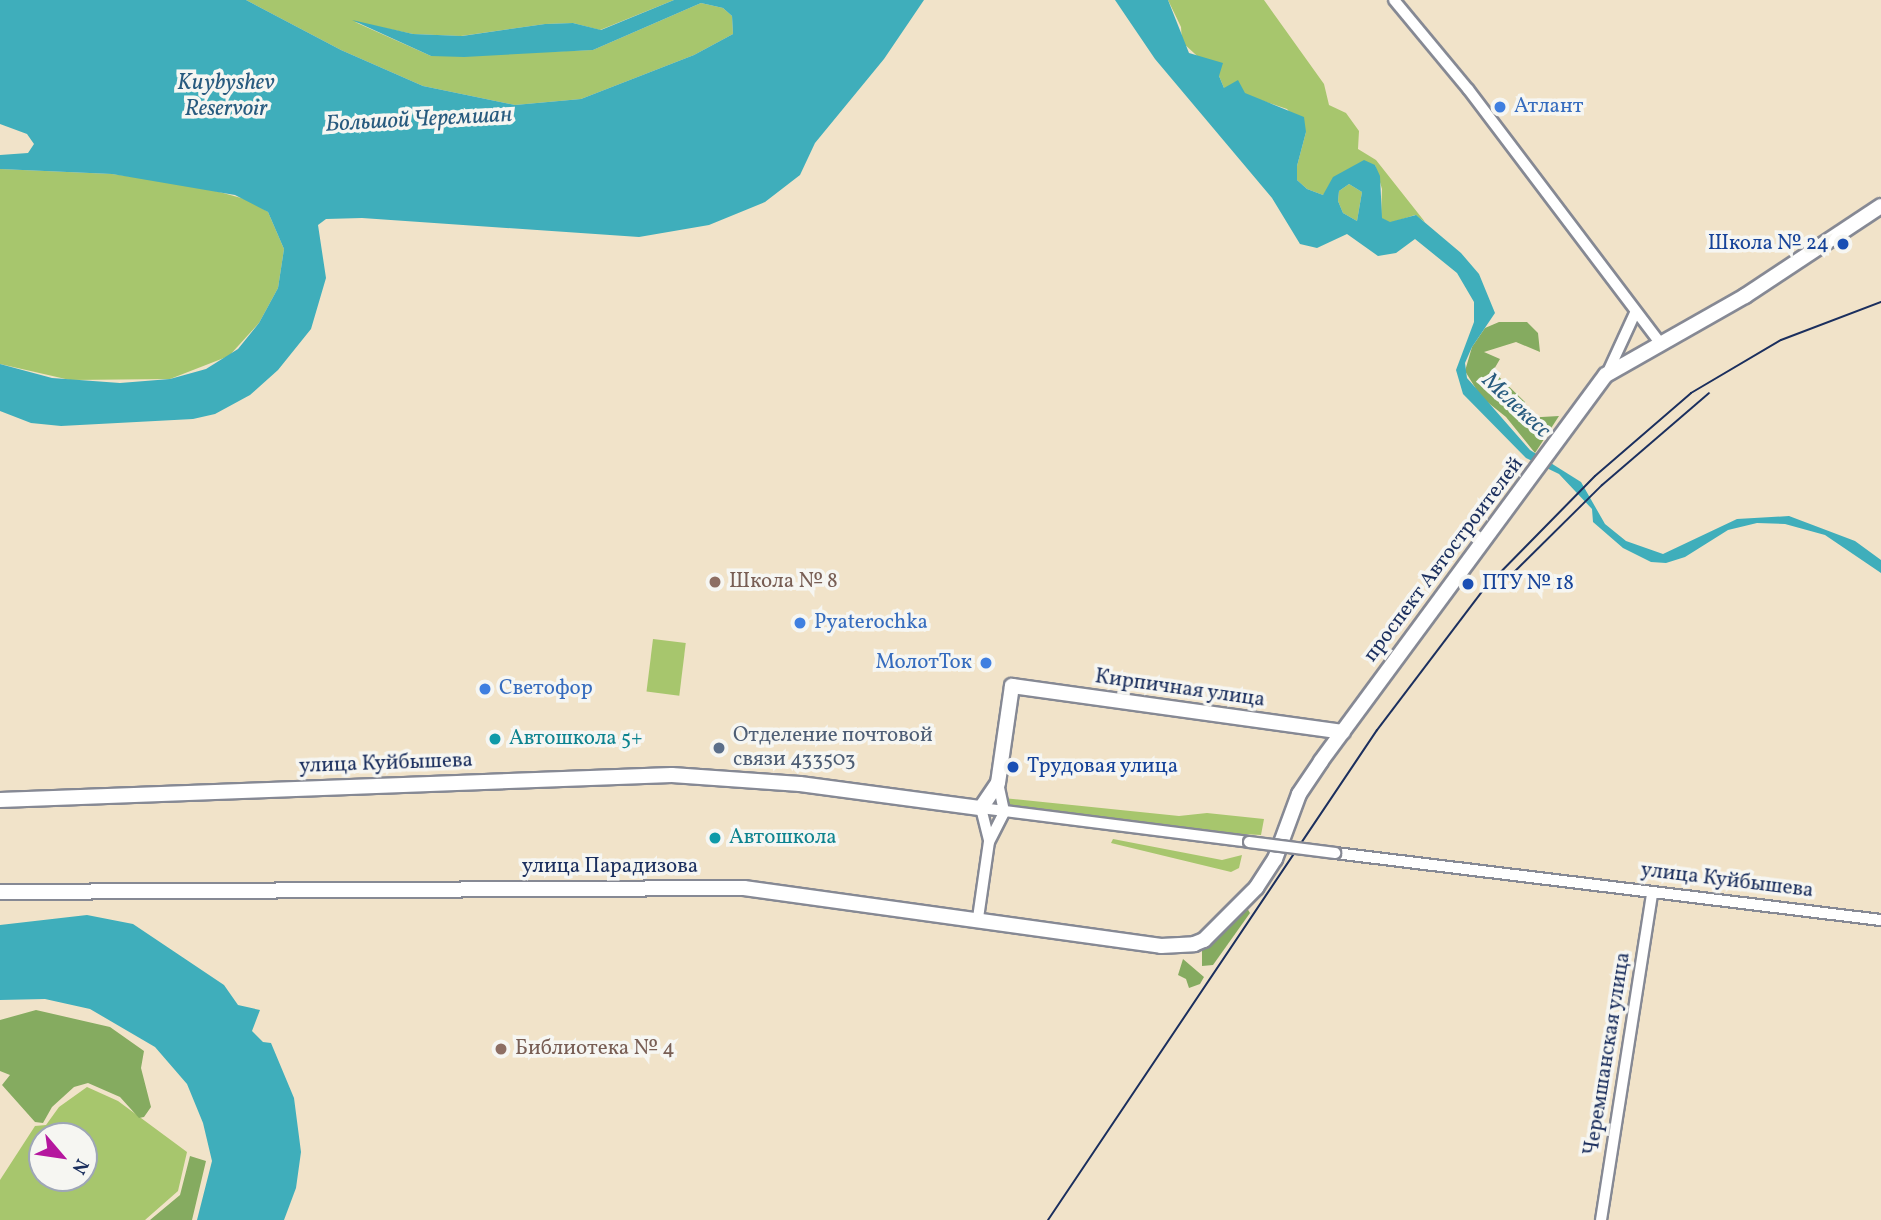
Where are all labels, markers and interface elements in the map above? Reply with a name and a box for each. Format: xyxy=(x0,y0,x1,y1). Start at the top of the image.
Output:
water label: Kuybyshev Reservoir xyxy=(177,69,275,123)
place label: Атлант xyxy=(1514,94,1583,120)
marker: Атлант xyxy=(1492,99,1508,115)
water label: Большой Черемшан xyxy=(325,101,513,139)
place label: Школа № 24 xyxy=(1708,231,1829,257)
marker: Школа № 24 xyxy=(1835,236,1851,252)
water label: Мелекесс xyxy=(1476,367,1556,445)
street label: проспект Автостроителей xyxy=(1359,453,1529,667)
place label: Школа № 8 xyxy=(729,569,838,595)
place label: ПТУ № 18 xyxy=(1482,571,1575,597)
marker: Школа № 8 xyxy=(707,574,723,590)
marker: ПТУ № 18 xyxy=(1460,576,1476,592)
place label: Pyaterochka xyxy=(814,610,928,636)
marker: Pyaterochka xyxy=(792,615,808,631)
place label: МолотТок xyxy=(875,650,972,676)
marker: МолотТок xyxy=(978,655,994,671)
street label: Кирпичная улица xyxy=(1093,665,1267,713)
place label: Светофор xyxy=(499,676,593,702)
marker: Светофор xyxy=(477,681,493,697)
place label: Отделение почтовой связи 433503 xyxy=(733,723,933,773)
place label: Автошкола 5+ xyxy=(509,726,643,752)
marker: Автошкола 5+ xyxy=(487,731,503,747)
marker: Отделение почтовой связи 433503 xyxy=(711,740,727,756)
street label: улица Куйбышева xyxy=(299,748,473,780)
place label: Трудовая улица xyxy=(1027,754,1179,780)
marker: Трудовая улица xyxy=(1005,759,1021,775)
place label: Автошкола xyxy=(729,825,837,851)
marker: Автошкола xyxy=(707,830,723,846)
street label: улица Парадизова xyxy=(522,854,698,880)
street label: улица Куйбышева xyxy=(1639,858,1815,904)
street label: Черемшанская улица xyxy=(1579,950,1637,1158)
place label: Библиотека № 4 xyxy=(515,1036,675,1062)
marker: Библиотека № 4 xyxy=(493,1041,509,1057)
north arrow xyxy=(28,1122,98,1192)
text: N xyxy=(65,1154,94,1179)

